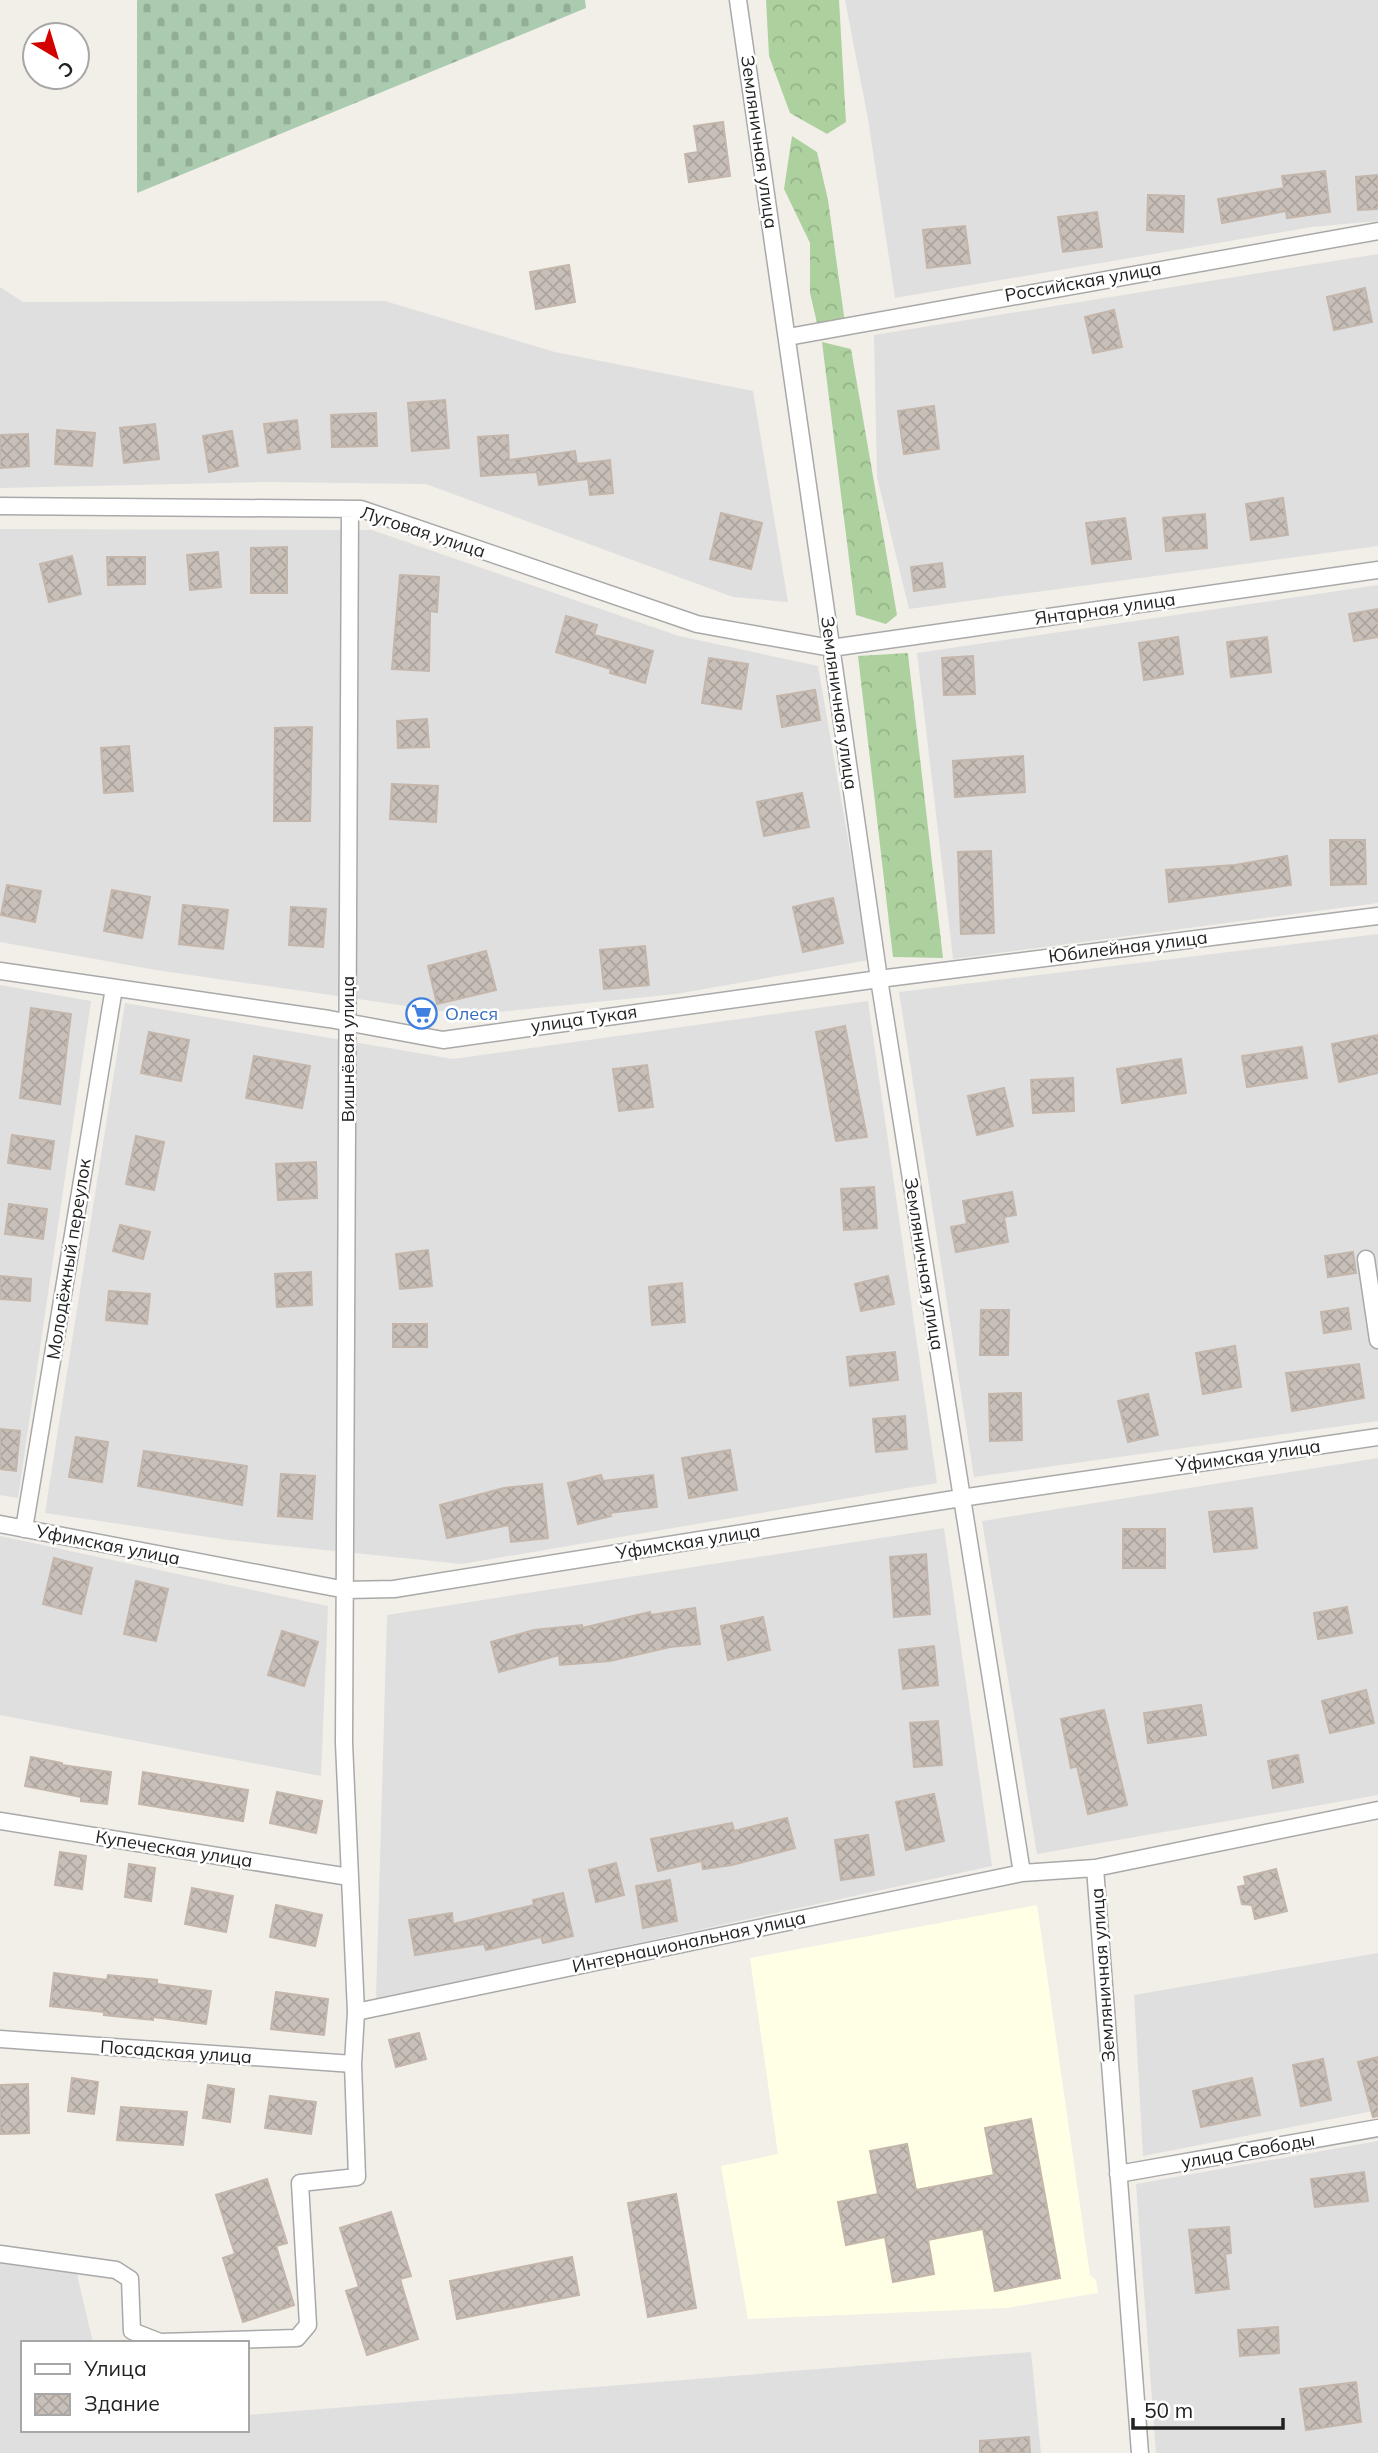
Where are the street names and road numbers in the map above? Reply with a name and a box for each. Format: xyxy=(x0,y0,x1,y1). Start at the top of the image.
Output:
street label: Земляничная улица xyxy=(736,54,783,230)
street label: Российская улица xyxy=(1003,256,1163,307)
street label: Луговая улица xyxy=(358,501,489,563)
street label: Янтарная улица xyxy=(1033,587,1177,630)
street label: Земляничная улица xyxy=(816,615,863,791)
street label: Юбилейная улица xyxy=(1047,925,1209,968)
street label: Вишнёвая улица xyxy=(336,976,359,1122)
street label: улица Тукая xyxy=(529,1000,639,1037)
street label: Молодёжный переулок xyxy=(41,1156,96,1361)
street label: Земляничная улица xyxy=(899,1176,950,1352)
street label: Уфимская улица xyxy=(1173,1434,1322,1477)
street label: Уфимская улица xyxy=(33,1519,182,1570)
street label: Уфимская улица xyxy=(613,1519,762,1564)
street label: Купеческая улица xyxy=(94,1825,254,1872)
street label: Земляничная улица xyxy=(1085,1887,1120,2063)
street label: Интернациональная улица xyxy=(570,1905,808,1978)
street label: Посадская улица xyxy=(99,2035,253,2068)
street label: улица Свободы xyxy=(1179,2127,1317,2174)

